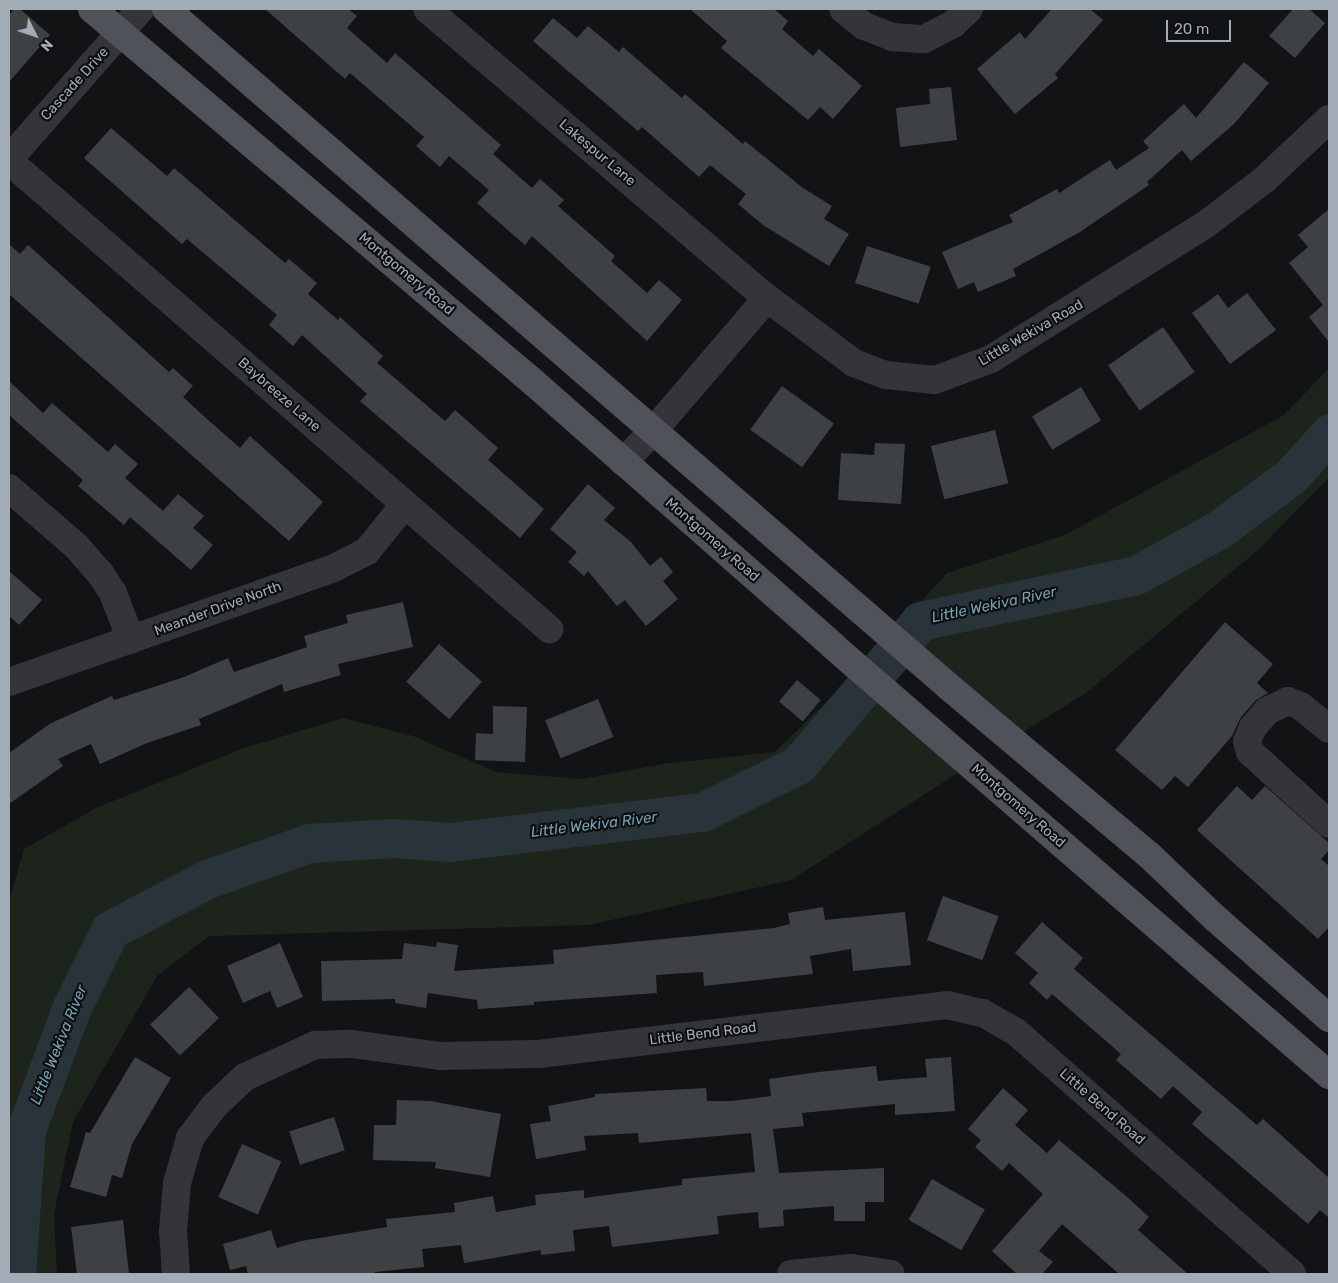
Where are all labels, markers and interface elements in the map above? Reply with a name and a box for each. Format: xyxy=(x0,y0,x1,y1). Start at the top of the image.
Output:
north arrow xyxy=(10,10,60,60)
scale bar xyxy=(1168,10,1233,42)
text: 20 m xyxy=(1174,20,1209,38)
text: N xyxy=(37,36,56,55)
street label: Cascade Drive xyxy=(38,44,112,124)
street label: Lakespur Lane xyxy=(555,116,639,190)
street label: Montgomery Road xyxy=(355,229,457,319)
street label: Little Wekiva Road xyxy=(976,296,1086,370)
street label: Baybreeze Lane xyxy=(234,355,324,435)
street label: Montgomery Road xyxy=(661,495,763,585)
street label: Meander Drive North xyxy=(152,578,284,640)
water label: Little Wekiva River xyxy=(930,583,1058,627)
street label: Montgomery Road xyxy=(967,761,1069,851)
water label: Little Wekiva River xyxy=(530,808,658,842)
water label: Little Wekiva River xyxy=(27,983,91,1107)
street label: Little Bend Road xyxy=(649,1019,757,1049)
street label: Little Bend Road xyxy=(1056,1065,1148,1149)

